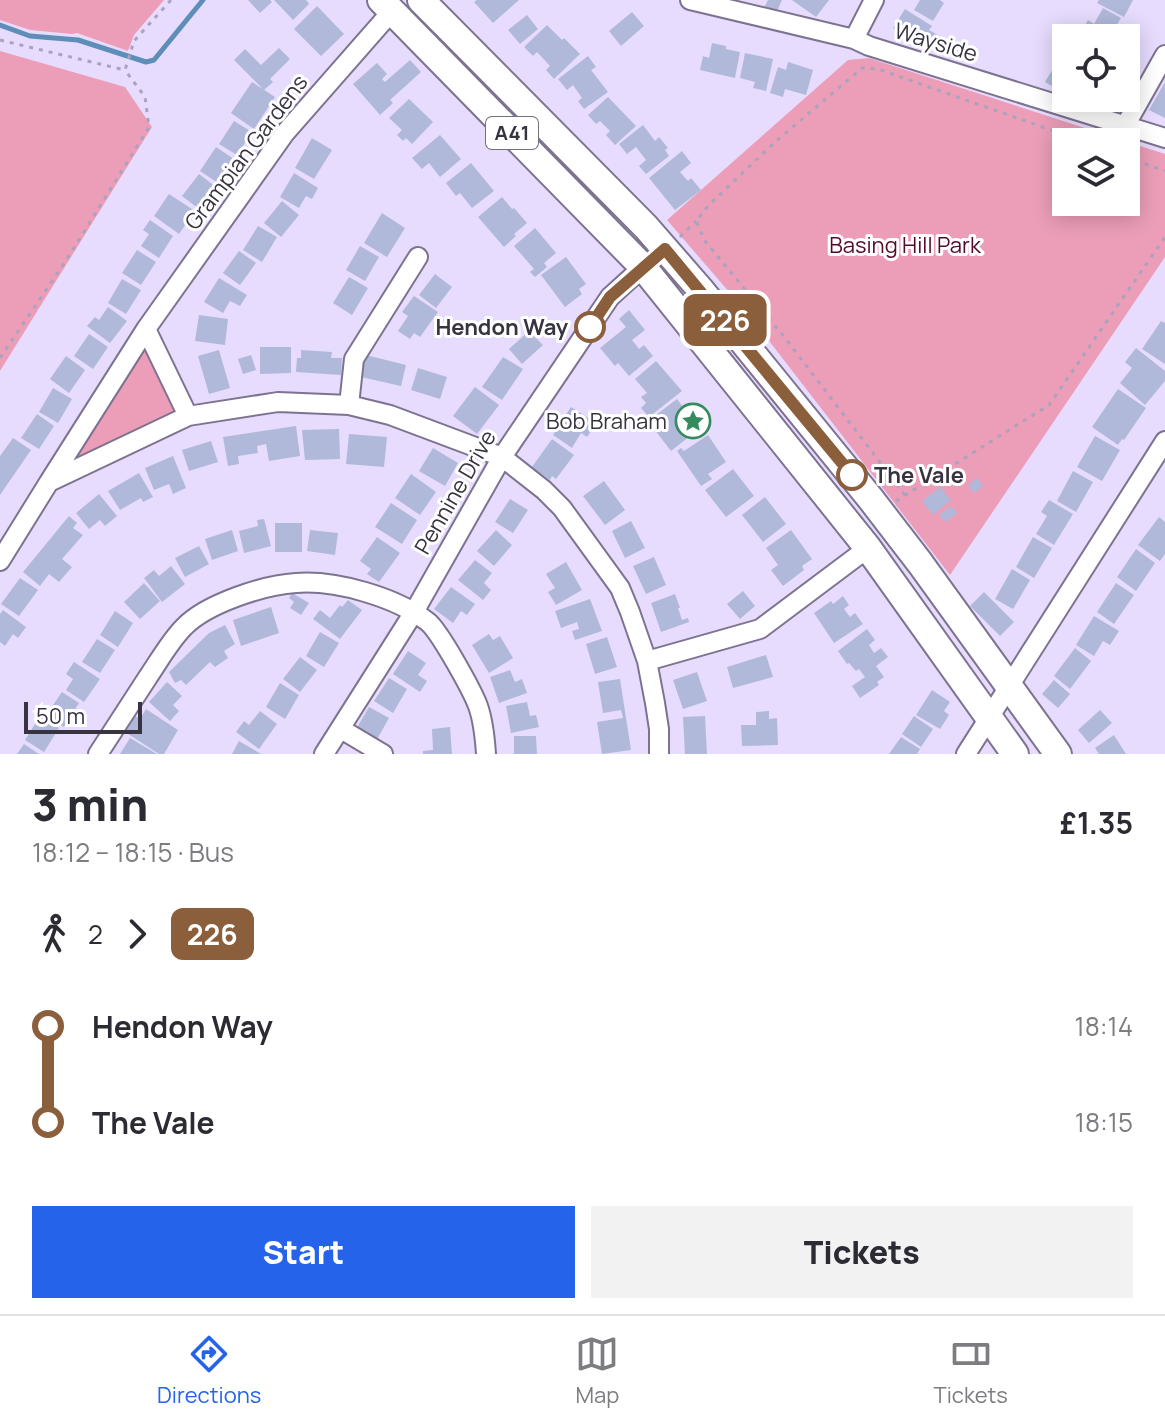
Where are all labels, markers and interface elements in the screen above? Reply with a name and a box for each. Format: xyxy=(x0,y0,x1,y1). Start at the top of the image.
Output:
street label: Wayside xyxy=(891,15,981,69)
map controls xyxy=(1052,24,1140,216)
button: locate xyxy=(1052,24,1140,112)
street label: Grampian Gardens xyxy=(178,68,314,236)
road number: A41 xyxy=(486,117,538,149)
button: layers xyxy=(1052,128,1140,216)
park label: Basing Hill Park xyxy=(829,230,982,260)
line badge: 226 xyxy=(679,294,771,346)
text: 226 xyxy=(700,301,750,339)
place label: Hendon Way xyxy=(436,312,569,342)
marker: Hendon Way xyxy=(575,312,605,342)
place icon: Bob Braham xyxy=(674,402,712,440)
place label: Bob Braham xyxy=(546,406,667,436)
street label: Pennine Drive xyxy=(407,424,503,560)
marker: The Vale xyxy=(837,460,867,490)
place label: The Vale xyxy=(874,460,964,490)
scale bar xyxy=(24,698,142,734)
text: 50 m xyxy=(36,701,85,731)
text: 3 min xyxy=(32,774,148,834)
text: £1.35 xyxy=(1060,802,1133,843)
text: 18:12 – 18:15 · Bus xyxy=(32,834,234,870)
icon: walk xyxy=(32,912,76,956)
icon: forward xyxy=(115,912,159,956)
text: 226 xyxy=(187,915,238,953)
text: 2 xyxy=(88,916,103,952)
text: Hendon Way xyxy=(92,1006,273,1047)
text: 18:14 xyxy=(1075,1008,1133,1044)
text: The Vale xyxy=(92,1102,215,1143)
text: 18:15 xyxy=(1075,1104,1133,1140)
button: Start xyxy=(32,1206,575,1298)
button: Tickets xyxy=(591,1206,1133,1298)
tab: Directions xyxy=(157,1332,261,1410)
tab: Map xyxy=(575,1332,619,1410)
tab: Tickets xyxy=(934,1332,1008,1410)

